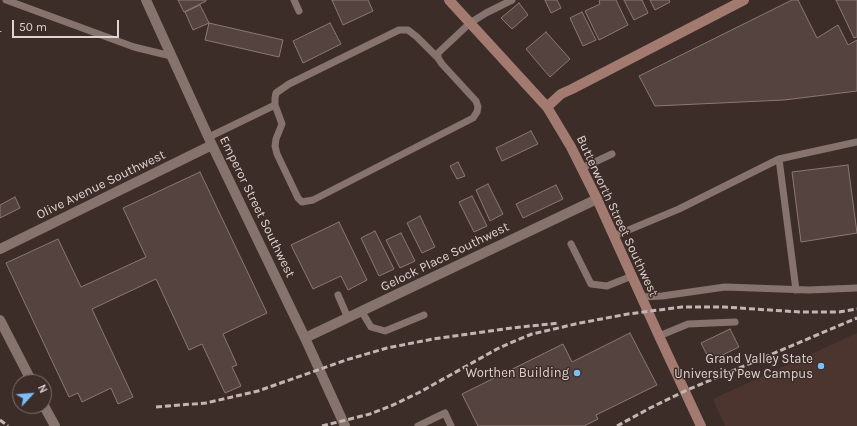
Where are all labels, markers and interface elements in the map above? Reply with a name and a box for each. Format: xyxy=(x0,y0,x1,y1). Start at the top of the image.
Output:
scale bar xyxy=(14,12,121,38)
text: 50 m xyxy=(19,20,47,34)
street label: Butterworth Street Southwest xyxy=(573,133,661,299)
street label: Emperor Street Southwest xyxy=(216,134,298,280)
street label: Olive Avenue Southwest xyxy=(34,147,168,223)
street label: Gelock Place Southwest xyxy=(378,219,512,295)
place label: Grand Valley State University Pew Campus xyxy=(674,351,813,382)
marker: Grand Valley State University Pew Campus xyxy=(816,361,826,371)
place label: Worthen Building xyxy=(465,365,569,381)
marker: Worthen Building xyxy=(572,368,582,378)
north arrow xyxy=(12,374,52,414)
text: N xyxy=(35,383,50,395)

